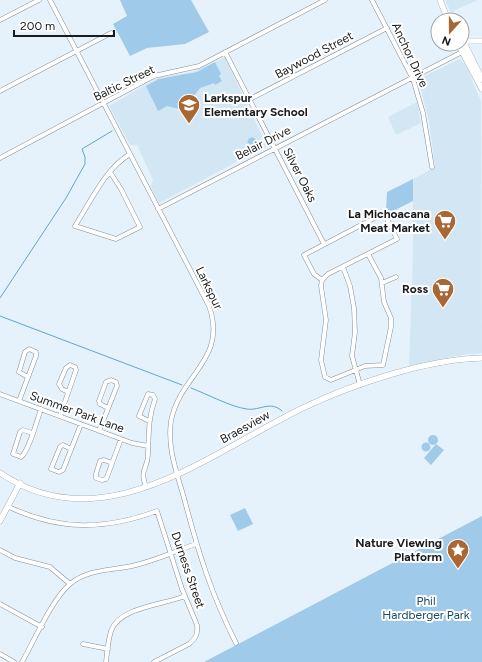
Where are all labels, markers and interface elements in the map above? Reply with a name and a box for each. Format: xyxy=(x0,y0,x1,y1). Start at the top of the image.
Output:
scale bar xyxy=(14,12,114,38)
north arrow xyxy=(430,12,470,52)
text: 200 m xyxy=(20,19,55,33)
street label: Anchor Drive xyxy=(389,20,431,90)
street label: Baywood Street xyxy=(273,28,356,81)
text: N xyxy=(440,33,453,48)
street label: Baltic Street xyxy=(91,62,157,104)
place label: Larkspur Elementary School xyxy=(204,91,308,119)
school or university icon: Larkspur Elementary School xyxy=(176,92,202,125)
street label: Belair Drive xyxy=(233,123,293,163)
street label: Silver Oaks xyxy=(280,145,320,205)
place label: La Michoacana Meat Market xyxy=(348,207,430,235)
supermarket icon: La Michoacana Meat Market xyxy=(432,208,458,241)
street label: Larkspur xyxy=(193,264,225,312)
supermarket icon: Ross xyxy=(430,276,456,309)
place label: Ross xyxy=(402,282,428,296)
street label: Summer Park Lane xyxy=(28,388,127,436)
street label: Braesview xyxy=(218,407,273,446)
street label: Durness Street xyxy=(168,530,208,611)
place label: Nature Viewing Platform xyxy=(355,536,442,564)
place icon: Nature Viewing Platform xyxy=(445,537,471,570)
park label: Phil Hardberger Park xyxy=(382,594,470,622)

